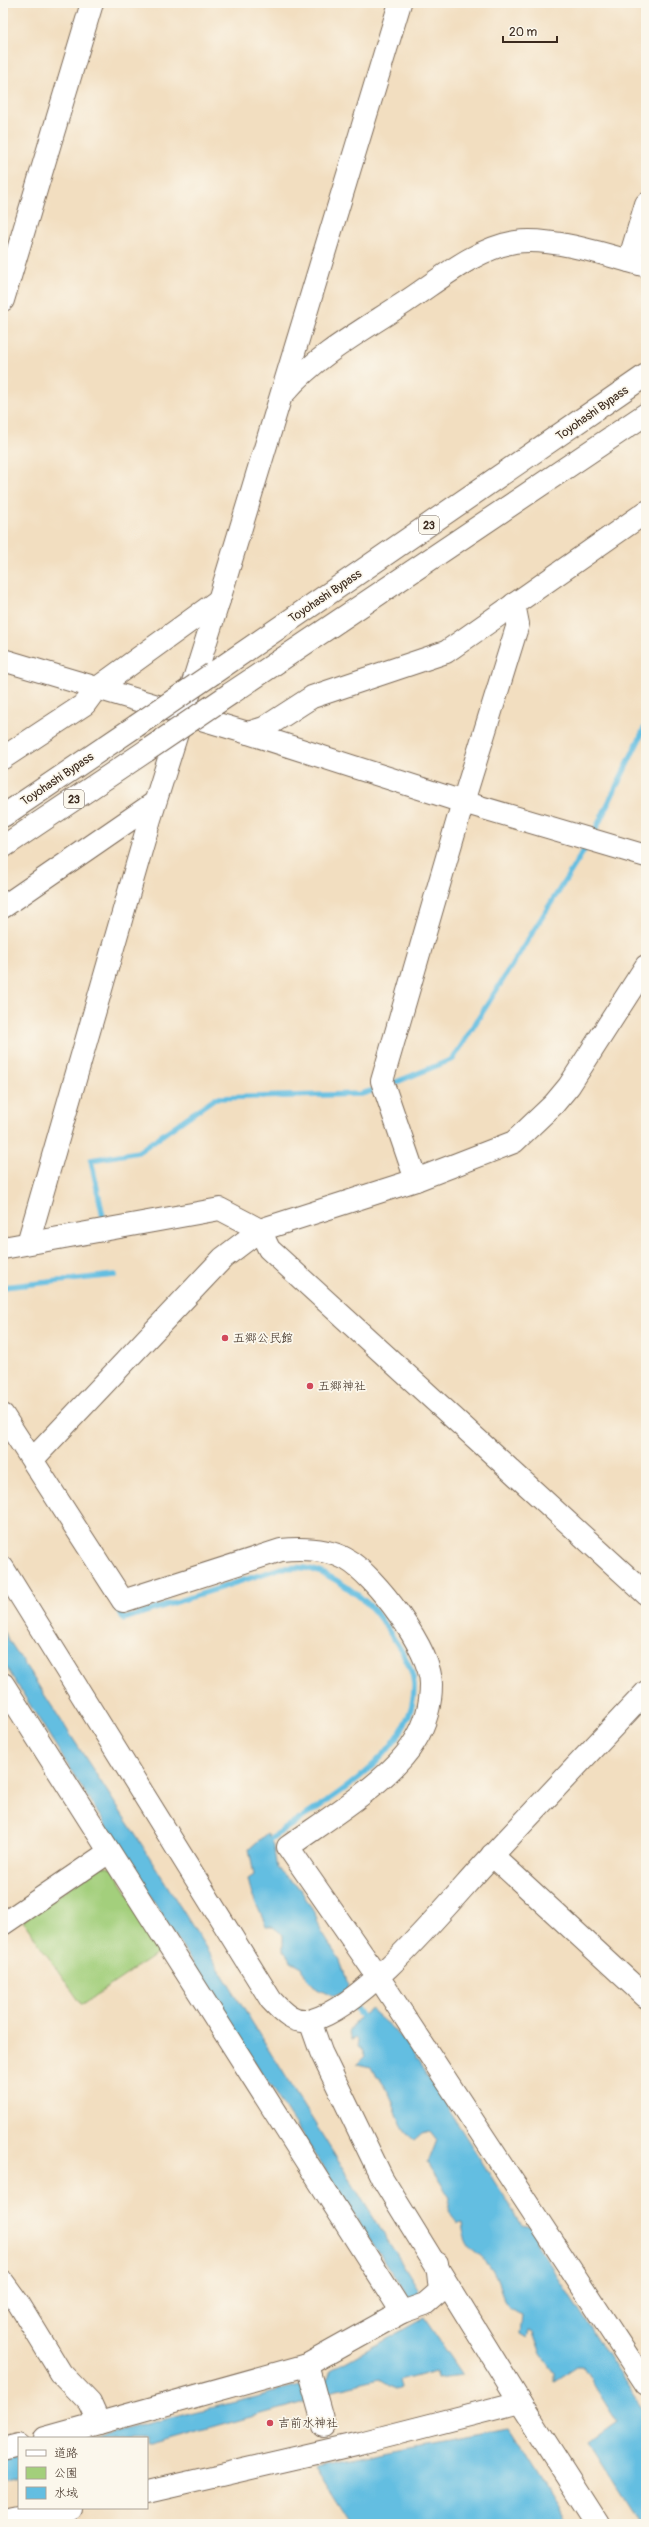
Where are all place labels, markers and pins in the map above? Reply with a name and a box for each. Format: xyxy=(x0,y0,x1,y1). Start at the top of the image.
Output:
place label: 五郷公民館 xyxy=(233,1331,293,1346)
marker: 五郷公民館 xyxy=(220,1333,230,1343)
place label: 五郷神社 xyxy=(318,1379,366,1394)
marker: 五郷神社 xyxy=(305,1381,315,1391)
place label: 吉前水神社 xyxy=(278,2416,338,2431)
marker: 吉前水神社 xyxy=(265,2418,275,2428)

